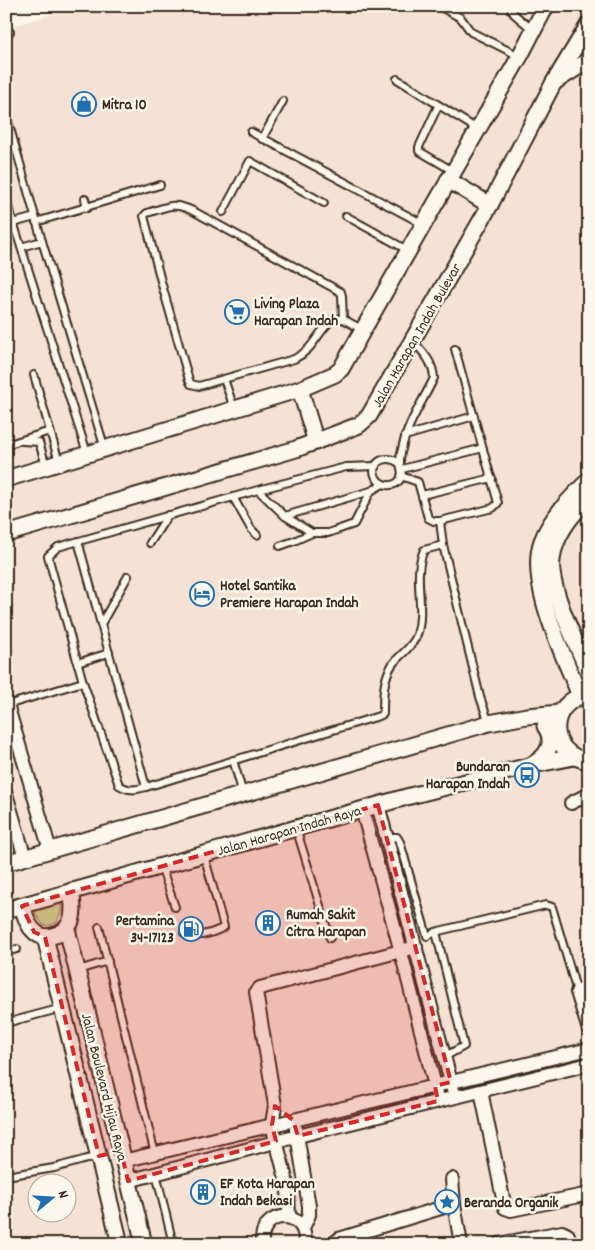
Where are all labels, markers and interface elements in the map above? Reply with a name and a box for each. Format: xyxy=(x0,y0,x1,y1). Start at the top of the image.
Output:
shop icon: Mitra 10 xyxy=(71,91,97,117)
place label: Mitra 10 xyxy=(102,95,147,117)
street label: Jalan Harapan Indah Bulevar xyxy=(367,259,468,412)
place label: Living Plaza Harapan Indah xyxy=(254,294,338,333)
supermarket icon: Living Plaza Harapan Indah xyxy=(224,299,250,325)
place label: Hotel Santika Premiere Harapan Indah xyxy=(220,576,359,615)
hotel icon: Hotel Santika Premiere Harapan Indah xyxy=(189,581,215,607)
place label: Bundaran Harapan Indah xyxy=(426,757,510,796)
bus stop icon: Bundaran Harapan Indah xyxy=(514,762,540,788)
street label: Jalan Harapan Indah Raya xyxy=(215,801,365,863)
place label: Rumah Sakit Citra Harapan xyxy=(286,905,366,944)
building icon: Rumah Sakit Citra Harapan xyxy=(255,910,281,936)
place label: Pertamina 34-17123 xyxy=(115,911,175,950)
fuel station icon: Pertamina 34-17123 xyxy=(178,916,204,942)
street label: Jalan Boulevard Hijau Raya xyxy=(74,1011,132,1165)
north arrow xyxy=(28,1172,78,1222)
place label: EF Kota Harapan Indah Bekasi xyxy=(220,1174,315,1213)
building icon: EF Kota Harapan Indah Bekasi xyxy=(190,1179,216,1205)
text: N xyxy=(52,1188,73,1201)
place icon: Beranda Organik xyxy=(434,1189,460,1215)
place label: Beranda Organik xyxy=(464,1193,558,1215)

